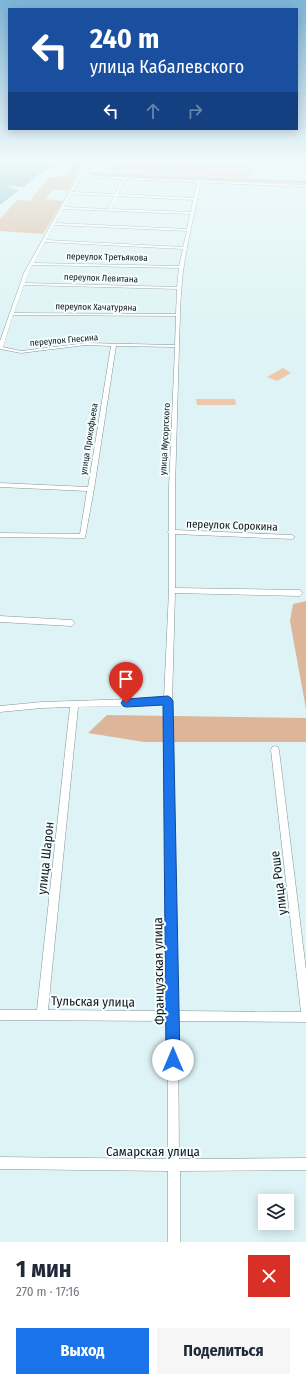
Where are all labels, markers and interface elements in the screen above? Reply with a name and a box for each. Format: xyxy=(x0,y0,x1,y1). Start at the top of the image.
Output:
text: 240 m xyxy=(90,22,159,55)
icon: left xyxy=(24,24,76,76)
text: улица Кабалевского xyxy=(90,56,244,78)
icon: left xyxy=(100,100,122,122)
icon: ahead xyxy=(142,100,164,122)
icon: right xyxy=(184,100,206,122)
street label: переулок Третьякова xyxy=(66,251,148,263)
street label: переулок Левитана xyxy=(64,272,139,284)
street label: переулок Хачатуряна xyxy=(55,301,137,313)
street label: переулок Гнесина xyxy=(29,332,99,348)
street label: улица Прокофьева xyxy=(78,402,100,476)
street label: улица Мусоргского xyxy=(158,402,172,475)
street label: переулок Сорокина xyxy=(186,517,278,534)
pin xyxy=(109,662,143,703)
icon: arrive xyxy=(115,668,137,690)
street label: улица Шарон xyxy=(34,821,57,895)
street label: улица Роше xyxy=(267,850,290,916)
street label: Французская улица xyxy=(150,917,167,1025)
street label: Тульская улица xyxy=(51,993,135,1010)
position arrow xyxy=(152,1039,194,1081)
street label: Самарская улица xyxy=(106,1144,200,1159)
map controls xyxy=(258,1194,294,1230)
button: layers xyxy=(258,1194,294,1230)
text: 1 мин xyxy=(16,1255,71,1283)
button: close xyxy=(248,1255,290,1297)
text: 270 m · 17:16 xyxy=(16,1284,80,1299)
button: Выход xyxy=(16,1328,149,1374)
button: Поделиться xyxy=(157,1328,290,1374)

